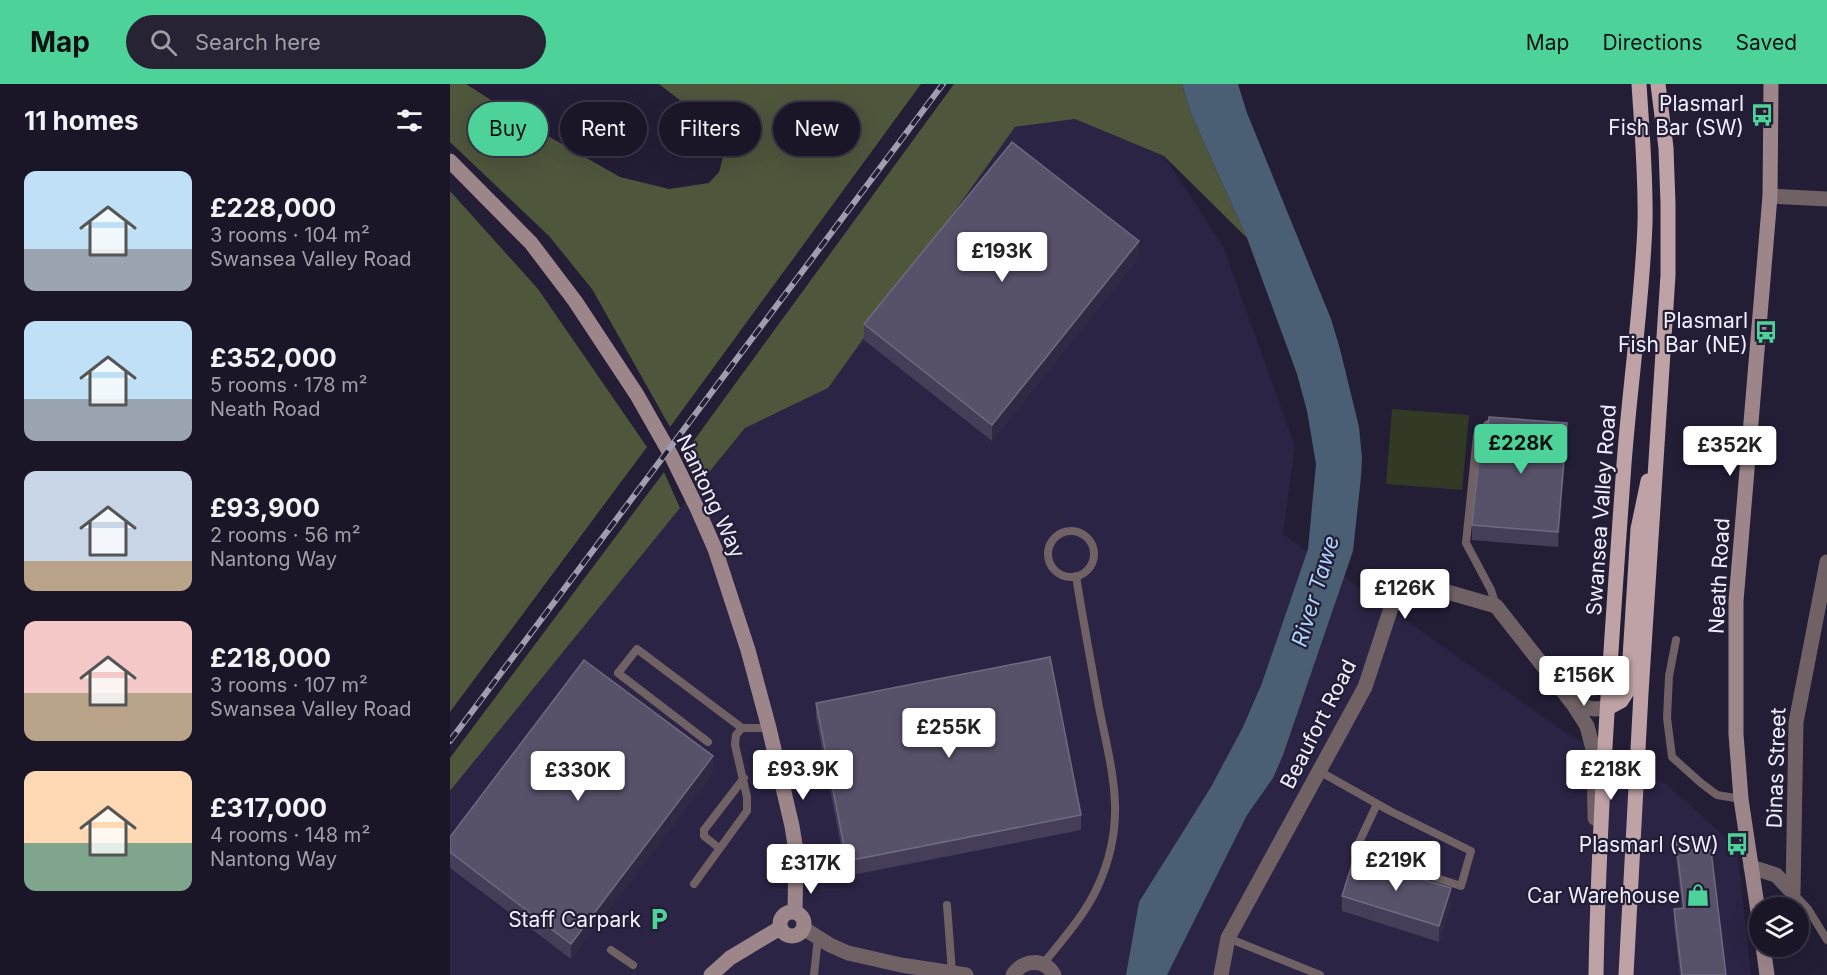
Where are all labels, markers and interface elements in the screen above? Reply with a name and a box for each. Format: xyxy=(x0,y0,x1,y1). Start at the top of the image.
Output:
search box xyxy=(126,15,546,69)
text: Map xyxy=(30,25,90,59)
icon: search xyxy=(147,26,180,59)
text: Search here xyxy=(195,29,321,55)
text: Map xyxy=(1526,30,1569,55)
text: Directions xyxy=(1602,30,1703,55)
text: Saved xyxy=(1736,30,1797,55)
place label: Plasmarl Fish Bar (SW) xyxy=(1608,91,1744,140)
chip: Buy xyxy=(468,102,548,156)
chip: Rent xyxy=(560,102,647,156)
chip: Filters xyxy=(659,102,761,156)
chip: New xyxy=(773,102,860,156)
bus stop icon: Plasmarl Fish Bar (SW) xyxy=(1749,102,1775,128)
icon: filters xyxy=(393,104,426,137)
text: 11 homes xyxy=(24,105,139,136)
text: £228,000 xyxy=(210,192,336,223)
icon: home xyxy=(72,195,144,267)
text: 3 rooms · 104 m² xyxy=(210,223,370,247)
pin: £193K xyxy=(960,232,1044,283)
text: £193K xyxy=(971,239,1033,263)
text: Swansea Valley Road xyxy=(210,247,412,271)
place label: Plasmarl Fish Bar (NE) xyxy=(1618,308,1748,357)
bus stop icon: Plasmarl Fish Bar (NE) xyxy=(1753,319,1779,345)
text: £352,000 xyxy=(210,342,337,373)
icon: home xyxy=(72,345,144,417)
text: 5 rooms · 178 m² xyxy=(210,373,368,397)
text: Neath Road xyxy=(210,397,320,421)
street label: Swansea Valley Road xyxy=(1581,404,1621,616)
pin: £228K xyxy=(1479,424,1563,475)
pin: £352K xyxy=(1688,426,1772,477)
street label: Nantong Way xyxy=(671,430,751,562)
text: £228K xyxy=(1488,431,1554,455)
text: £352K xyxy=(1697,433,1763,457)
text: £93,900 xyxy=(210,492,320,523)
icon: home xyxy=(72,495,144,567)
street label: Neath Road xyxy=(1703,517,1735,635)
text: 2 rooms · 56 m² xyxy=(210,523,361,547)
water label: River Tawe xyxy=(1286,532,1344,650)
text: Nantong Way xyxy=(210,547,337,571)
pin: £126K xyxy=(1363,569,1447,620)
text: £126K xyxy=(1374,576,1436,600)
text: £218,000 xyxy=(210,642,331,673)
icon: home xyxy=(72,645,144,717)
street label: Beaufort Road xyxy=(1275,655,1361,793)
pin: £156K xyxy=(1542,656,1626,707)
text: £156K xyxy=(1553,663,1615,687)
text: 3 rooms · 107 m² xyxy=(210,673,368,697)
text: Swansea Valley Road xyxy=(210,697,412,721)
street label: Dinas Street xyxy=(1761,707,1791,829)
pin: £255K xyxy=(907,708,991,759)
text: £255K xyxy=(916,715,982,739)
pin: £93.9K xyxy=(754,750,852,801)
pin: £218K xyxy=(1569,750,1653,801)
pin: £330K xyxy=(536,751,620,802)
text: £93.9K xyxy=(767,757,839,781)
text: £218K xyxy=(1580,757,1642,781)
text: £330K xyxy=(545,758,611,782)
text: £317,000 xyxy=(210,792,327,823)
icon: home xyxy=(72,795,144,867)
text: 4 rooms · 148 m² xyxy=(210,823,370,847)
bus stop icon: Plasmarl (SW) xyxy=(1724,831,1750,857)
place label: Plasmarl (SW) xyxy=(1579,832,1719,857)
pin: £219K xyxy=(1354,841,1438,892)
pin: £317K xyxy=(769,844,853,895)
text: Nantong Way xyxy=(210,847,337,871)
text: £219K xyxy=(1365,848,1427,872)
text: £317K xyxy=(781,851,841,875)
shop icon: Car Warehouse xyxy=(1685,882,1711,908)
place label: Car Warehouse xyxy=(1527,883,1680,908)
map controls xyxy=(1749,897,1809,957)
button: layers xyxy=(1749,897,1809,957)
parking icon: Staff Carpark xyxy=(646,906,672,932)
place label: Staff Carpark xyxy=(508,907,641,932)

